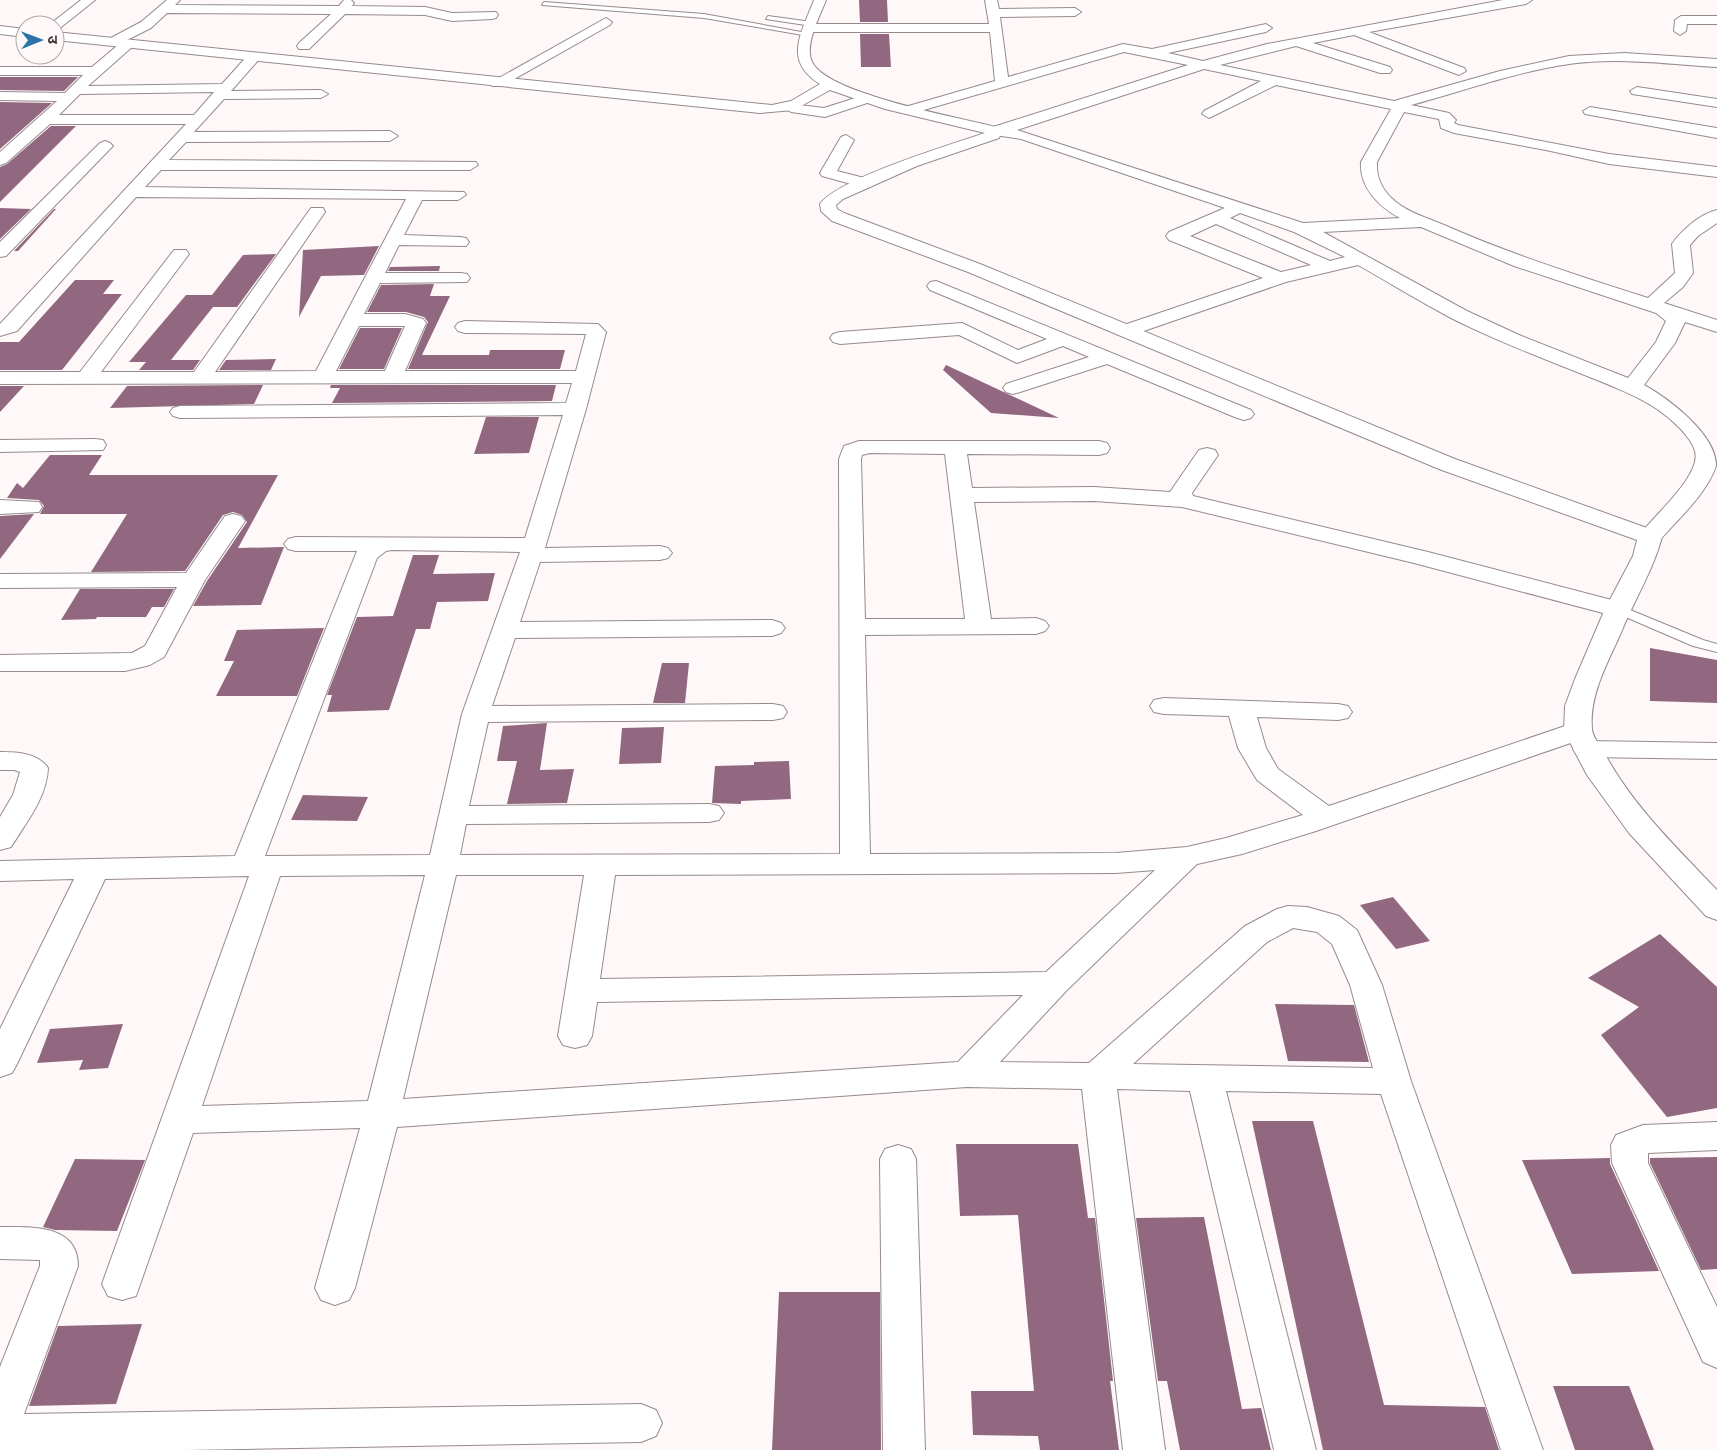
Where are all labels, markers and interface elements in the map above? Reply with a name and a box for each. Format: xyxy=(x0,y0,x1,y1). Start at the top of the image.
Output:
north arrow xyxy=(15,15,65,65)
text: उ xyxy=(44,36,61,45)

